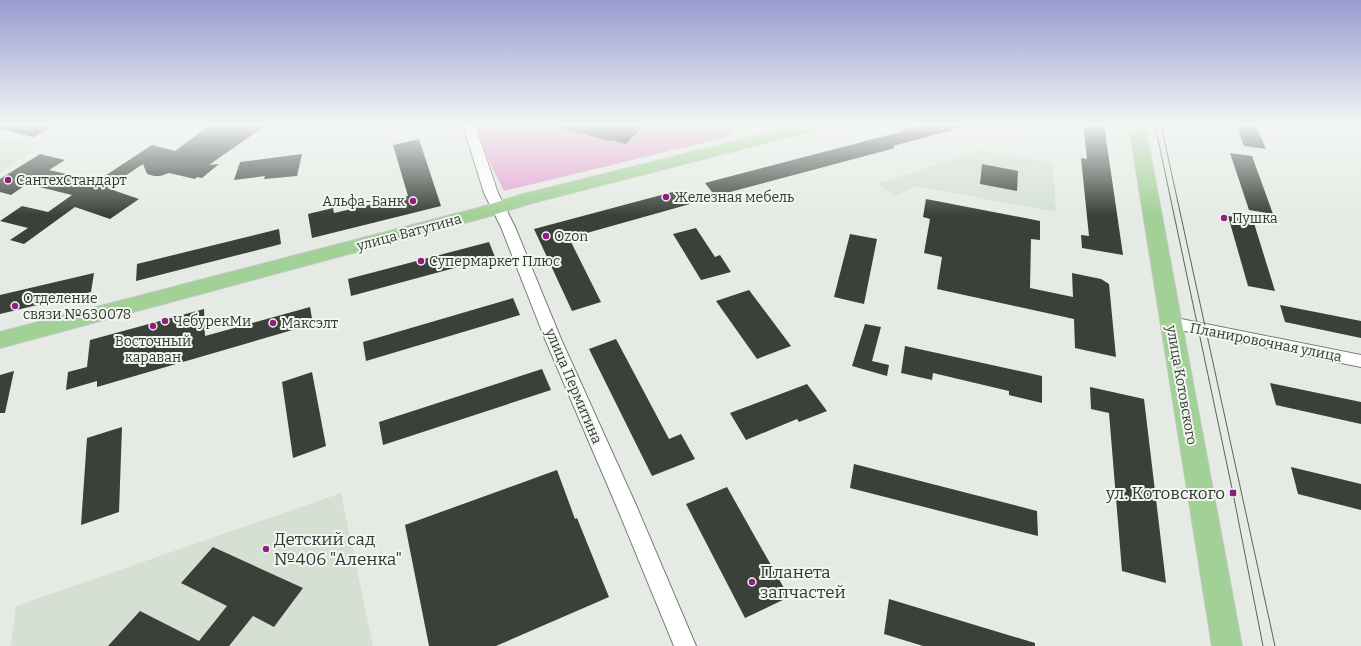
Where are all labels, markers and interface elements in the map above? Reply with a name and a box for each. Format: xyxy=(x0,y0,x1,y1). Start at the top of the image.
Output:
place label: СантехСтандарт xyxy=(16,172,127,189)
marker: СантехСтандарт xyxy=(3,175,13,185)
place label: Железная мебель xyxy=(674,189,794,206)
marker: Железная мебель xyxy=(661,192,671,202)
place label: Альфа-Банк xyxy=(322,193,406,210)
marker: Альфа-Банк xyxy=(408,196,418,206)
street label: улица Ватутина xyxy=(354,210,464,255)
place label: Пушка xyxy=(1232,210,1278,227)
marker: Пушка xyxy=(1219,213,1229,223)
place label: Ozon xyxy=(554,228,588,245)
marker: Ozon xyxy=(541,231,551,241)
place label: Супермаркет Плюс xyxy=(429,253,560,270)
marker: Супермаркет Плюс xyxy=(416,256,426,266)
place label: Отделение связи №630078 xyxy=(23,290,131,323)
marker: Отделение связи №630078 xyxy=(10,301,20,311)
place label: ЧебурекМи xyxy=(173,313,251,330)
place label: Максэлт xyxy=(281,315,338,332)
marker: ЧебурекМи xyxy=(160,316,170,326)
marker: Максэлт xyxy=(268,318,278,328)
street label: Планировочная улица xyxy=(1189,319,1344,366)
marker: Восточный караван xyxy=(148,321,158,331)
street label: улица Котовского xyxy=(1162,323,1200,446)
street label: улица Пермитина xyxy=(541,325,606,447)
place label: Восточный караван xyxy=(115,333,191,366)
place label: ул. Котовского xyxy=(1105,483,1225,504)
marker: ул. Котовского xyxy=(1228,488,1238,498)
place label: Детский сад №406 "Аленка" xyxy=(274,529,402,570)
marker: Детский сад №406 "Аленка" xyxy=(261,544,271,554)
place label: Планета запчастей xyxy=(760,562,846,603)
marker: Планета запчастей xyxy=(747,577,757,587)

